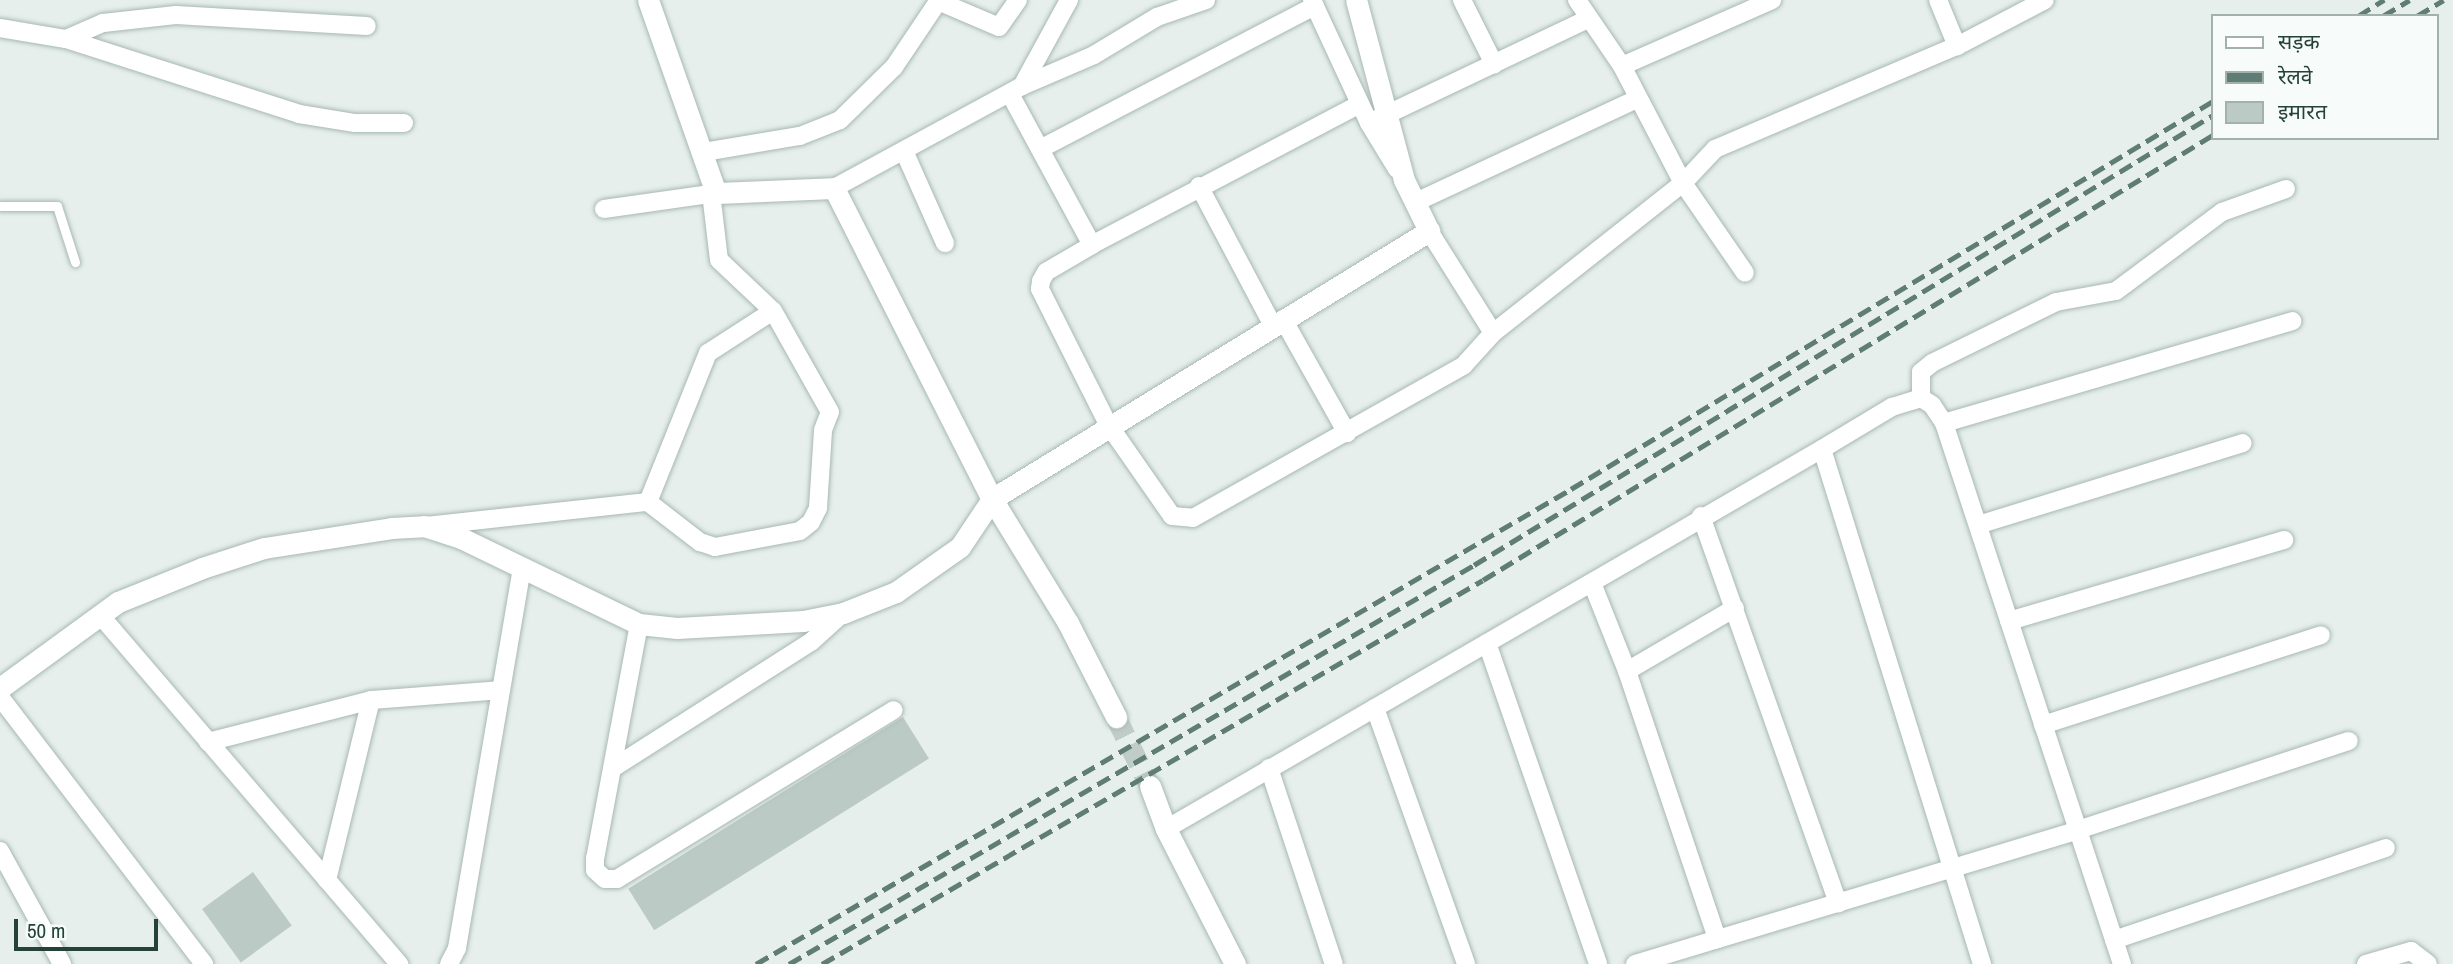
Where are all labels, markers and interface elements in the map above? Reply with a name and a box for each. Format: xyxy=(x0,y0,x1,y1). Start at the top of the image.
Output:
legend xyxy=(2212,14,2439,140)
text: सड़क xyxy=(2278,27,2320,56)
text: रेलवे xyxy=(2278,62,2313,91)
text: इमारत xyxy=(2278,97,2327,126)
scale bar xyxy=(18,904,161,948)
text: 50 m xyxy=(27,916,65,945)

